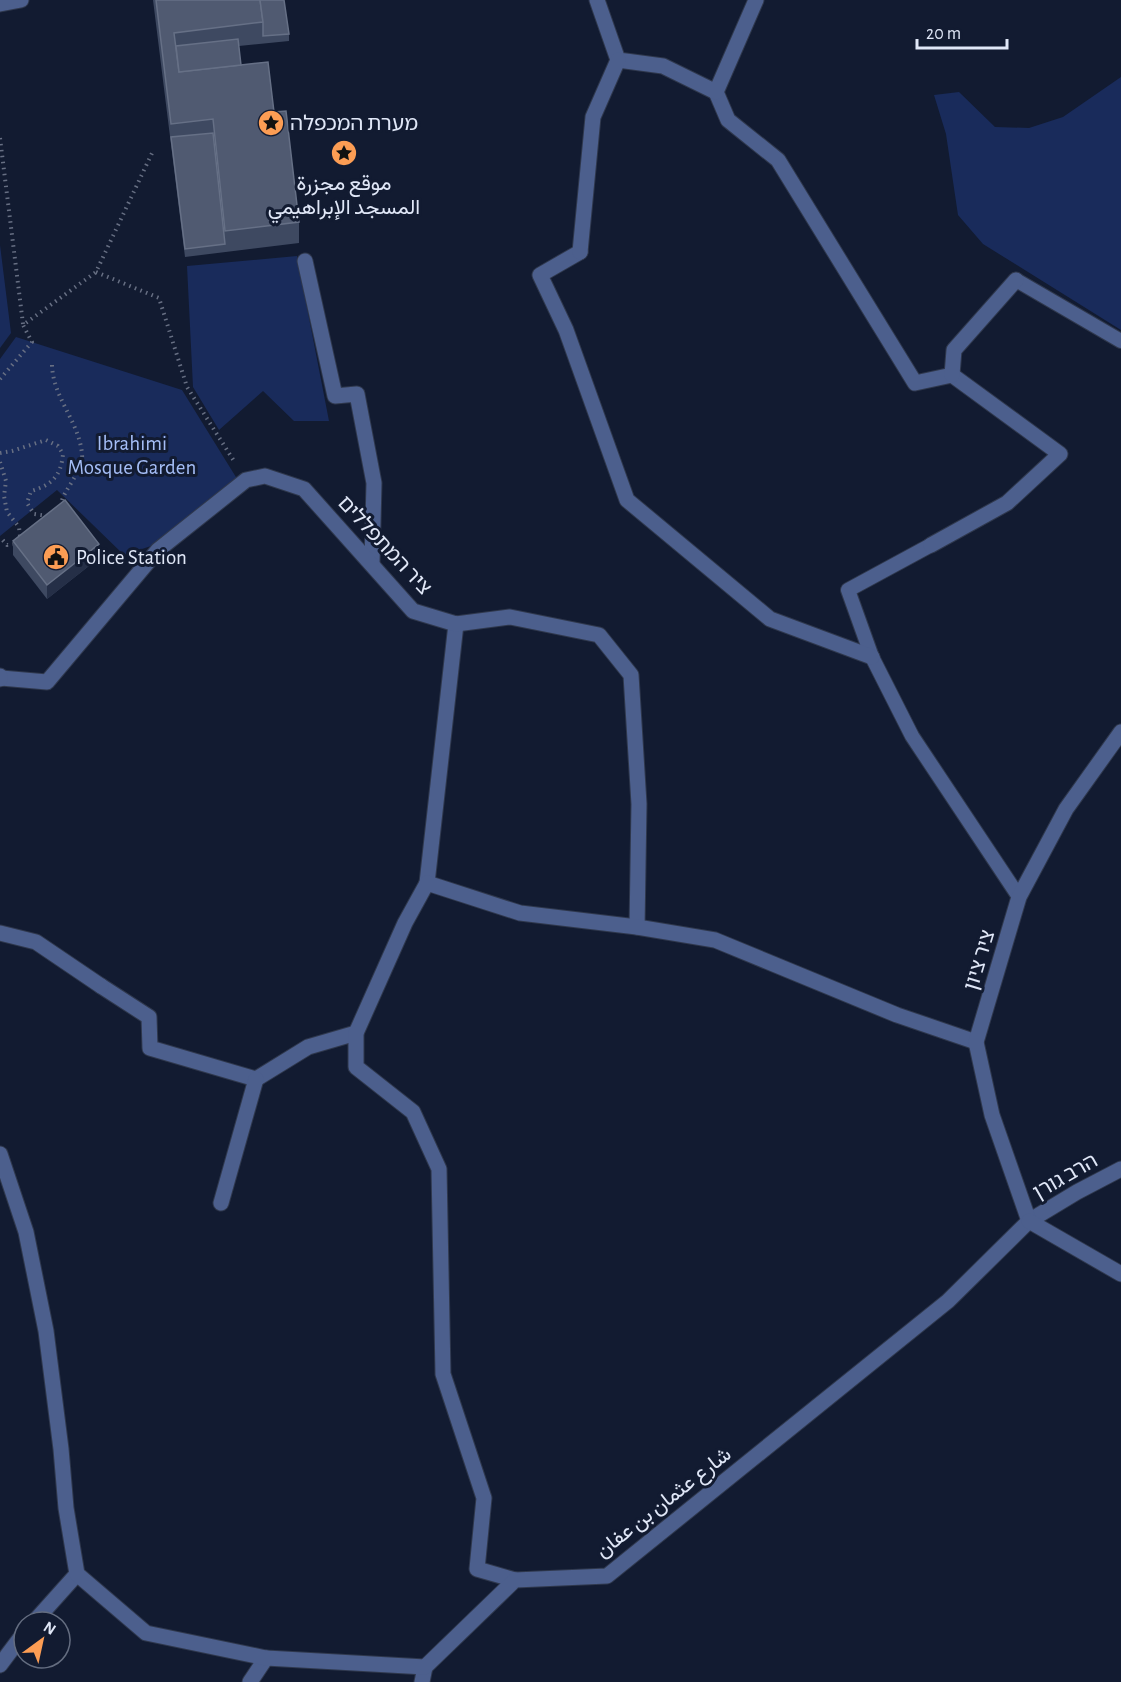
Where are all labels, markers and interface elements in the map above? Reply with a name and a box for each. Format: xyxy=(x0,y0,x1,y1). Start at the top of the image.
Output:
scale bar xyxy=(917,12,1007,50)
text: 20 m xyxy=(926,25,961,43)
place icon: מערת המכפלה xyxy=(256,108,286,138)
place label: מערת המכפלה xyxy=(290,113,418,134)
place icon: موقع مجزرة المسجد الإبراهيمي xyxy=(329,138,359,168)
place label: موقع مجزرة المسجد الإبراهيمي xyxy=(268,173,420,224)
park label: Ibrahimi Mosque Garden xyxy=(68,433,196,478)
street label: ציר המתפללים xyxy=(334,492,436,599)
public building icon: Police Station xyxy=(41,542,71,572)
place label: Police Station xyxy=(76,547,187,568)
street label: ציר ציון xyxy=(960,927,999,993)
street label: הרב גורן xyxy=(1029,1150,1101,1203)
street label: شارع عثمان بن عفان xyxy=(592,1443,737,1564)
north arrow xyxy=(12,1610,72,1670)
text: N xyxy=(41,1619,59,1638)

